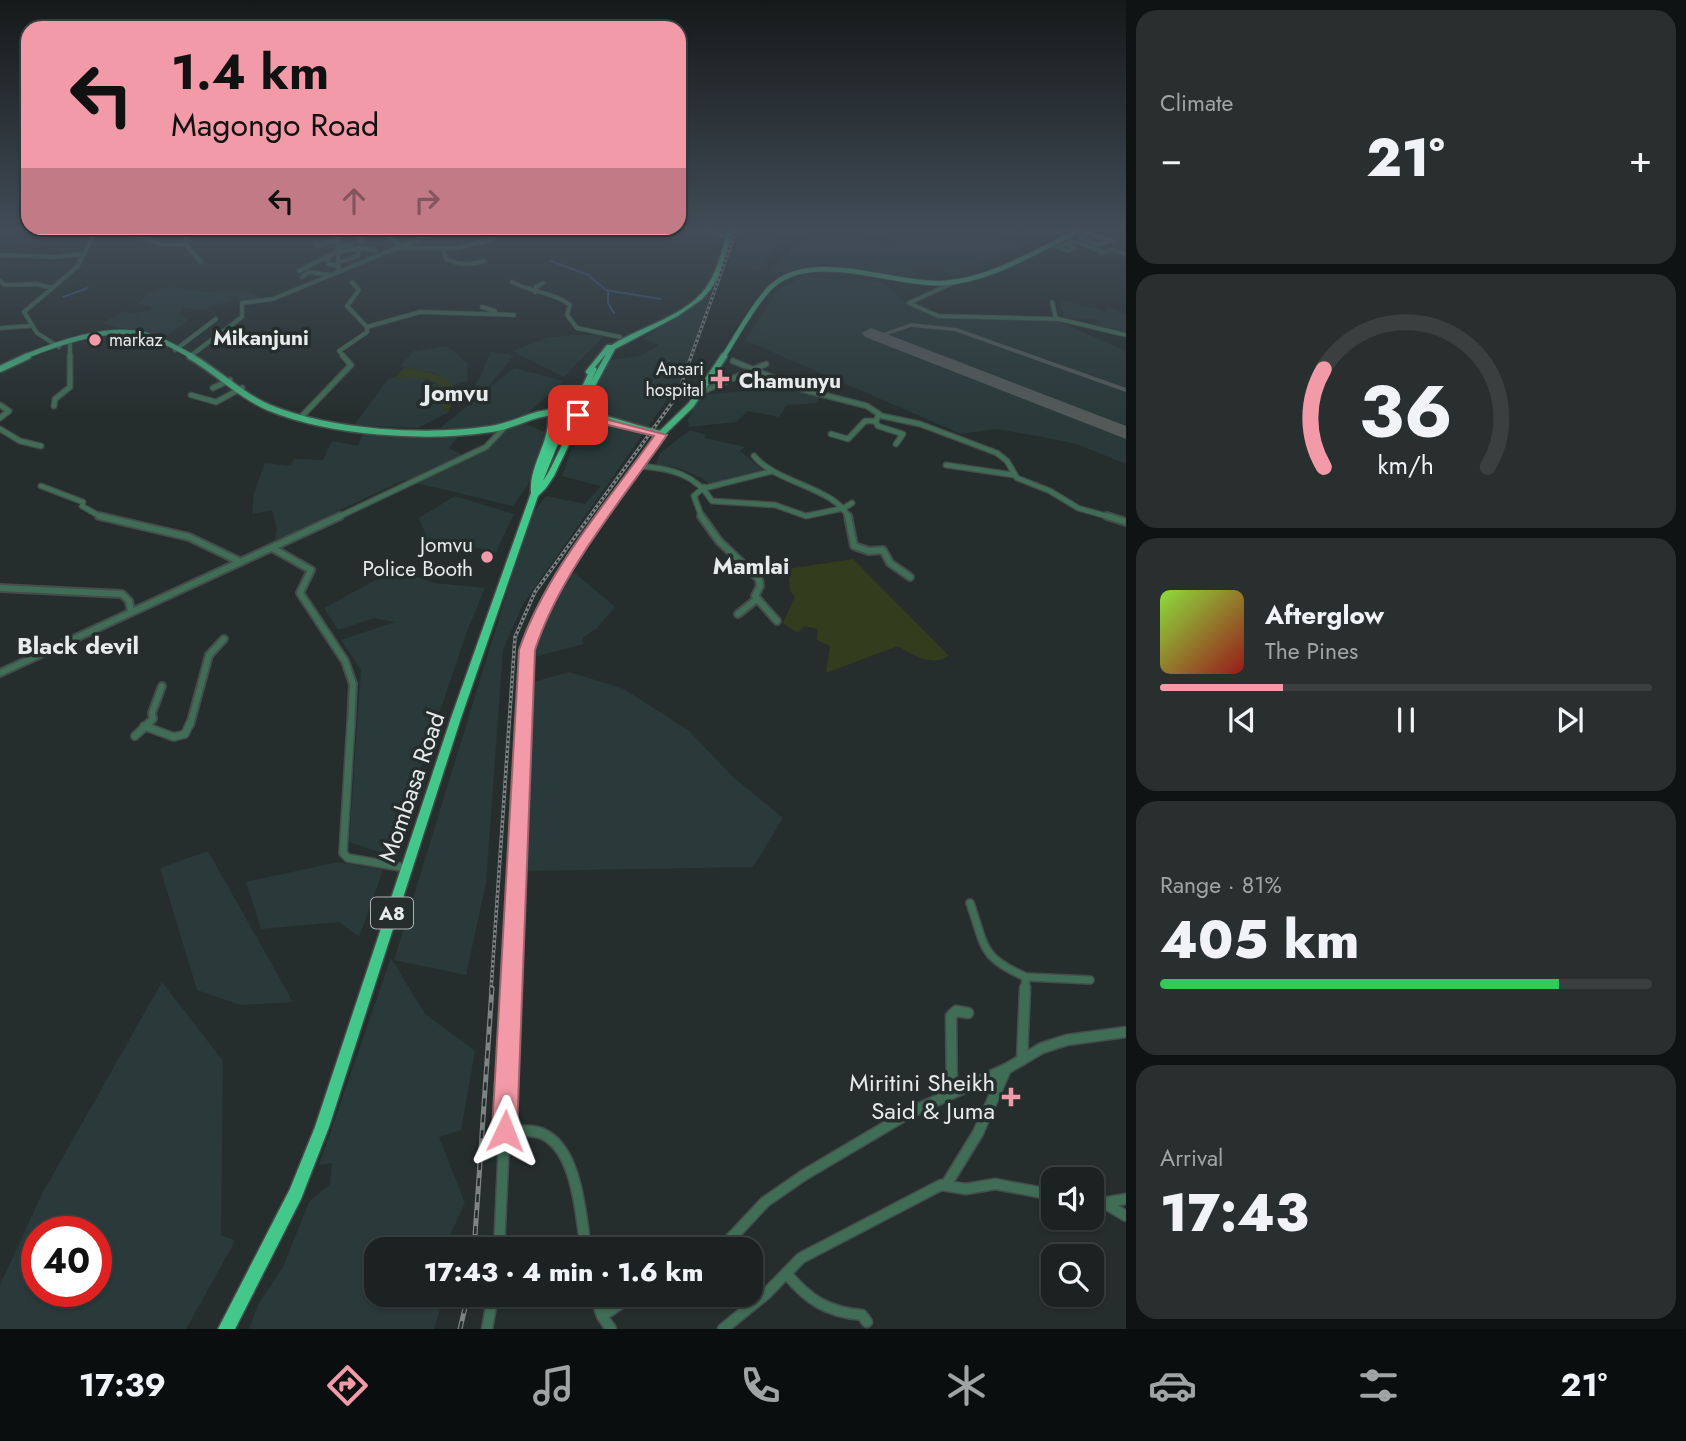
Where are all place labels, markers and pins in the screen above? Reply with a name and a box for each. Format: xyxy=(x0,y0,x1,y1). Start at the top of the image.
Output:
place label: markaz xyxy=(109,327,163,353)
marker: markaz xyxy=(87,332,103,348)
place label: Ansari hospital xyxy=(645,356,704,403)
marker: Ansari hospital xyxy=(710,369,730,389)
pin xyxy=(548,385,608,445)
place label: Jomvu Police Booth xyxy=(362,530,473,584)
marker: Jomvu Police Booth xyxy=(479,549,495,565)
place label: Miritini Sheikh Said & Juma xyxy=(849,1065,995,1128)
marker: Miritini Sheikh Said & Juma xyxy=(1001,1087,1021,1107)

